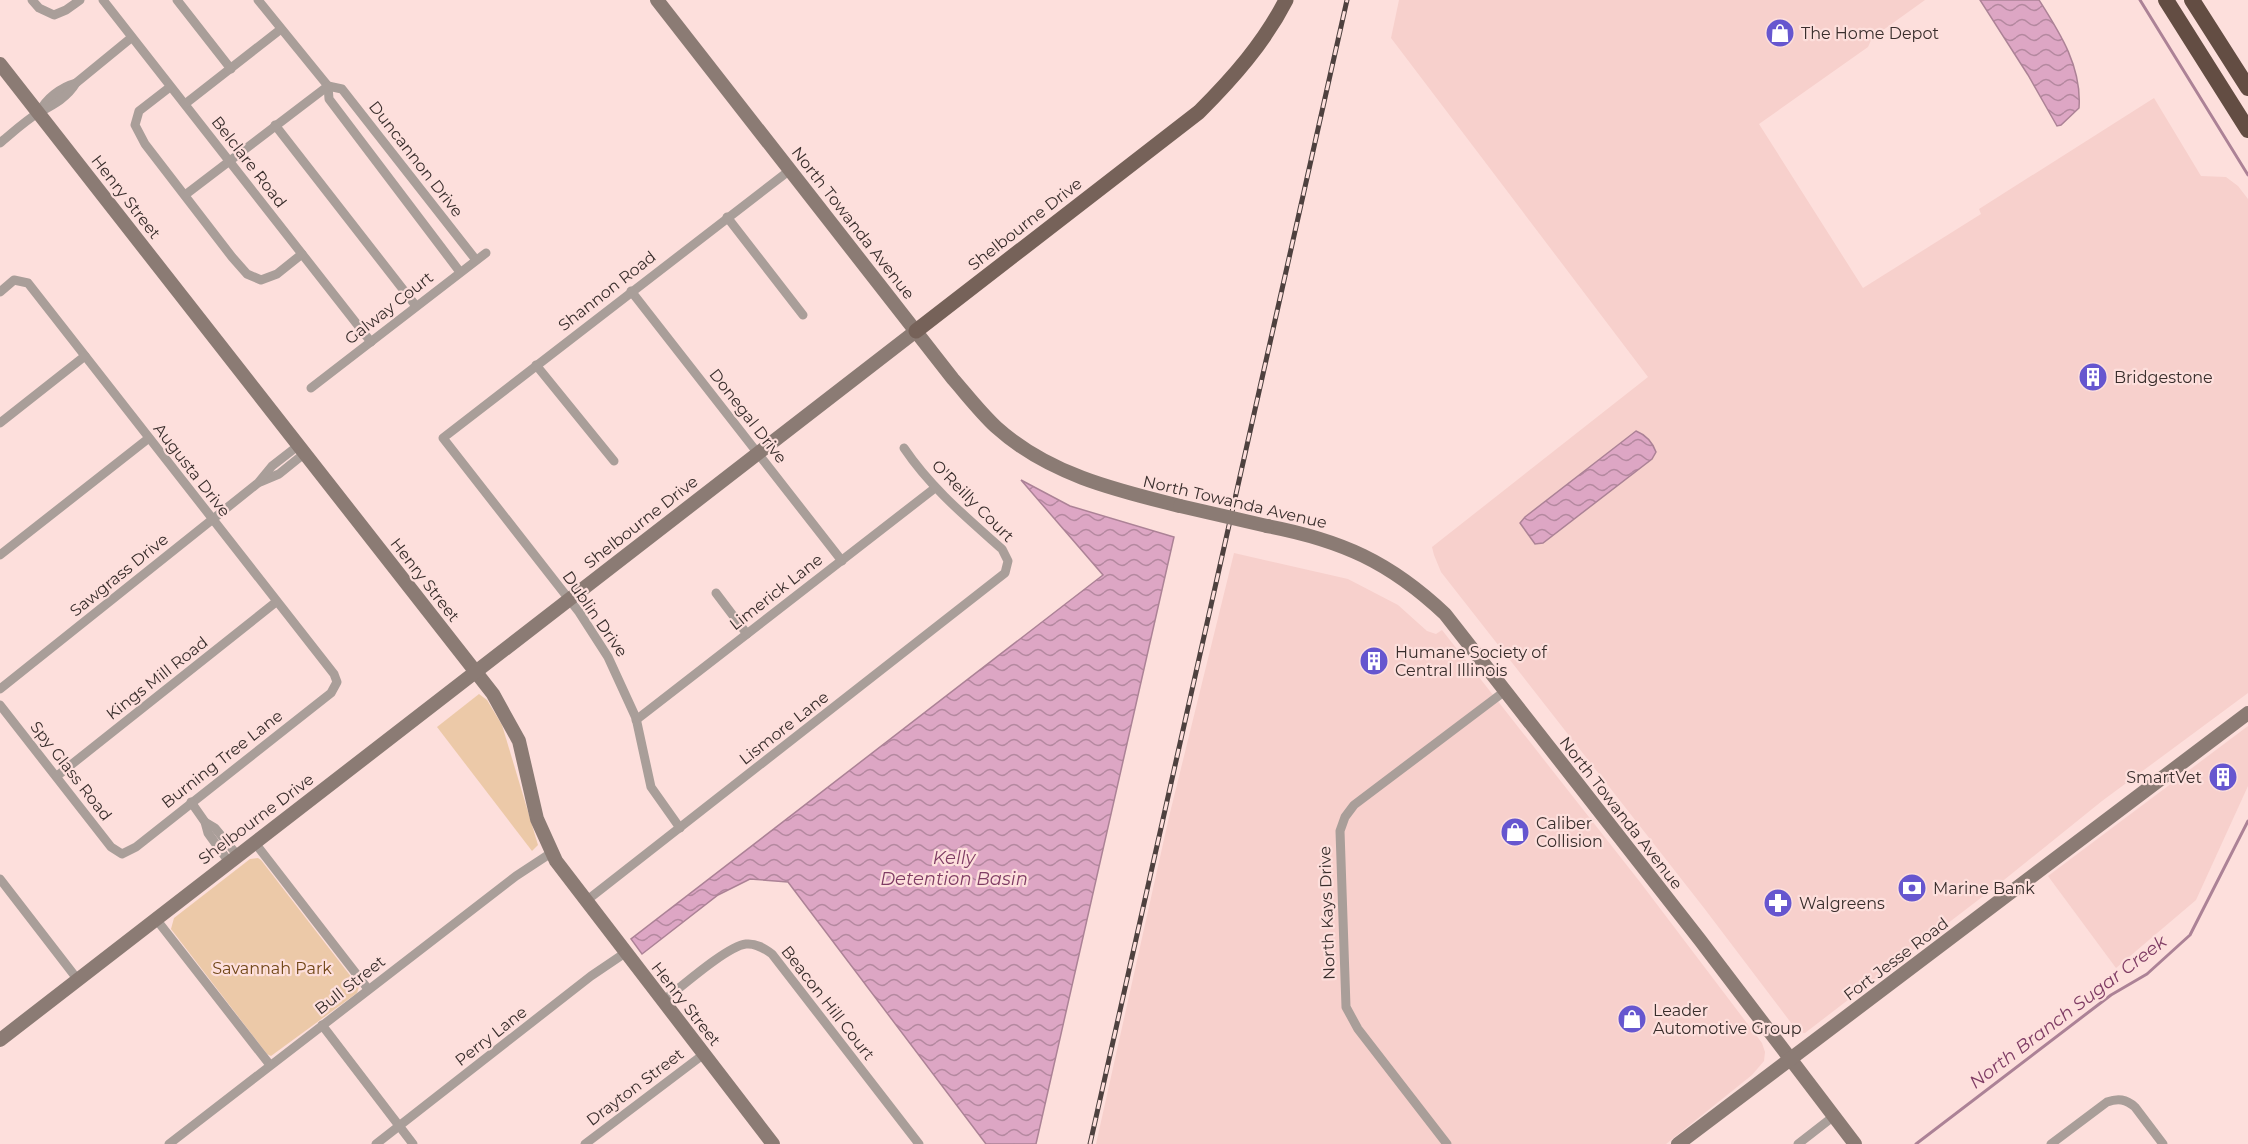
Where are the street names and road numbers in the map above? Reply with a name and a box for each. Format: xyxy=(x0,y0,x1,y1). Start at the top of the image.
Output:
street label: Duncannon Drive xyxy=(365,97,467,221)
street label: Belclare Road xyxy=(207,113,291,211)
street label: North Towanda Avenue xyxy=(788,143,918,303)
street label: Henry Street xyxy=(87,151,165,243)
street label: Shelbourne Drive xyxy=(964,174,1086,274)
street label: Shannon Road xyxy=(554,247,660,335)
street label: Galway Court xyxy=(341,267,437,348)
street label: Donegal Drive xyxy=(705,365,791,467)
street label: Augusta Drive xyxy=(150,420,234,520)
street label: O'Reilly Court xyxy=(928,456,1018,546)
street label: Shelbourne Drive xyxy=(580,472,702,572)
street label: North Towanda Avenue xyxy=(1141,472,1329,532)
street label: Sawgrass Drive xyxy=(66,530,172,620)
street label: Henry Street xyxy=(386,534,464,626)
street label: Limerick Lane xyxy=(726,550,826,634)
street label: Dublin Drive xyxy=(558,567,632,661)
street label: Kings Mill Road xyxy=(102,632,212,724)
street label: Lismore Lane xyxy=(736,687,832,769)
street label: Burning Tree Lane xyxy=(158,706,286,812)
street label: Spy Glass Road xyxy=(26,717,116,825)
street label: North Towanda Avenue xyxy=(1556,733,1686,893)
street label: Shelbourne Drive xyxy=(195,770,317,868)
street label: North Kays Drive xyxy=(1315,846,1339,980)
street label: Fort Jesse Road xyxy=(1840,913,1952,1005)
street label: Beacon Hill Court xyxy=(777,942,879,1064)
street label: Bull Street xyxy=(311,951,389,1018)
street label: Henry Street xyxy=(647,958,725,1050)
street label: Perry Lane xyxy=(451,1002,531,1070)
street label: Drayton Street xyxy=(583,1044,688,1130)

